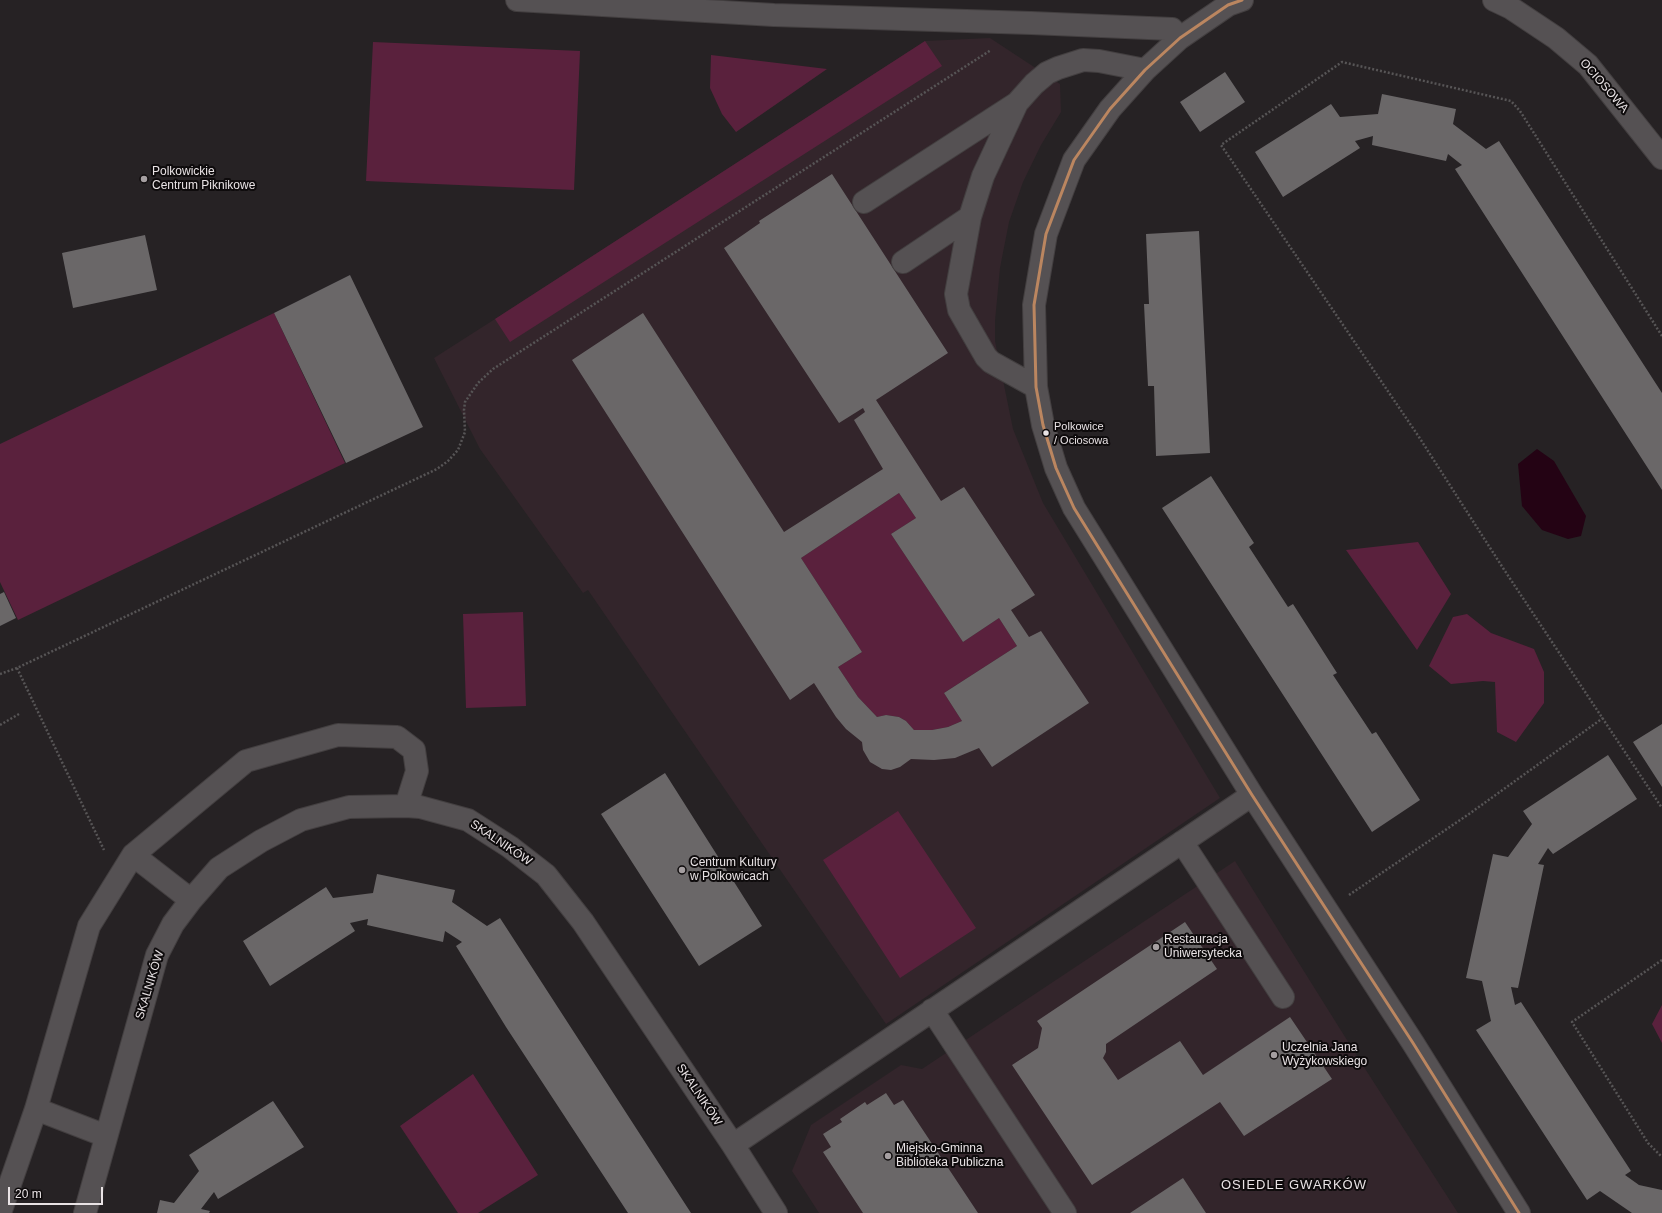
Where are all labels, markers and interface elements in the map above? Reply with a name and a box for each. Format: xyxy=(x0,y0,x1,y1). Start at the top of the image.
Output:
street label: OCIOSOWA xyxy=(1577,56,1631,116)
place label: Polkowickie Centrum Piknikowe xyxy=(152,165,255,193)
marker: Polkowickie Centrum Piknikowe xyxy=(139,174,149,184)
place label: Polkowice / Ociosowa xyxy=(1054,420,1108,446)
marker: Polkowice / Ociosowa xyxy=(1041,428,1051,438)
street label: SKALNIKÓW xyxy=(467,817,535,869)
place label: Centrum Kultury w Polkowicach xyxy=(690,856,777,884)
marker: Centrum Kultury w Polkowicach xyxy=(677,865,687,875)
place label: Restauracja Uniwersytecka xyxy=(1164,933,1242,961)
marker: Restauracja Uniwersytecka xyxy=(1151,942,1161,952)
street label: SKALNIKÓW xyxy=(133,949,167,1021)
place label: Uczelnia Jana Wyżykowskiego xyxy=(1282,1041,1367,1069)
marker: Uczelnia Jana Wyżykowskiego xyxy=(1269,1050,1279,1060)
street label: SKALNIKÓW xyxy=(673,1061,725,1129)
place label: Miejsko-Gminna Biblioteka Publiczna xyxy=(896,1142,1003,1170)
marker: Miejsko-Gminna Biblioteka Publiczna xyxy=(883,1151,893,1161)
district label: OSIEDLE GWARKÓW xyxy=(1221,1177,1367,1193)
scale bar xyxy=(10,1179,105,1205)
text: 20 m xyxy=(15,1187,42,1201)

